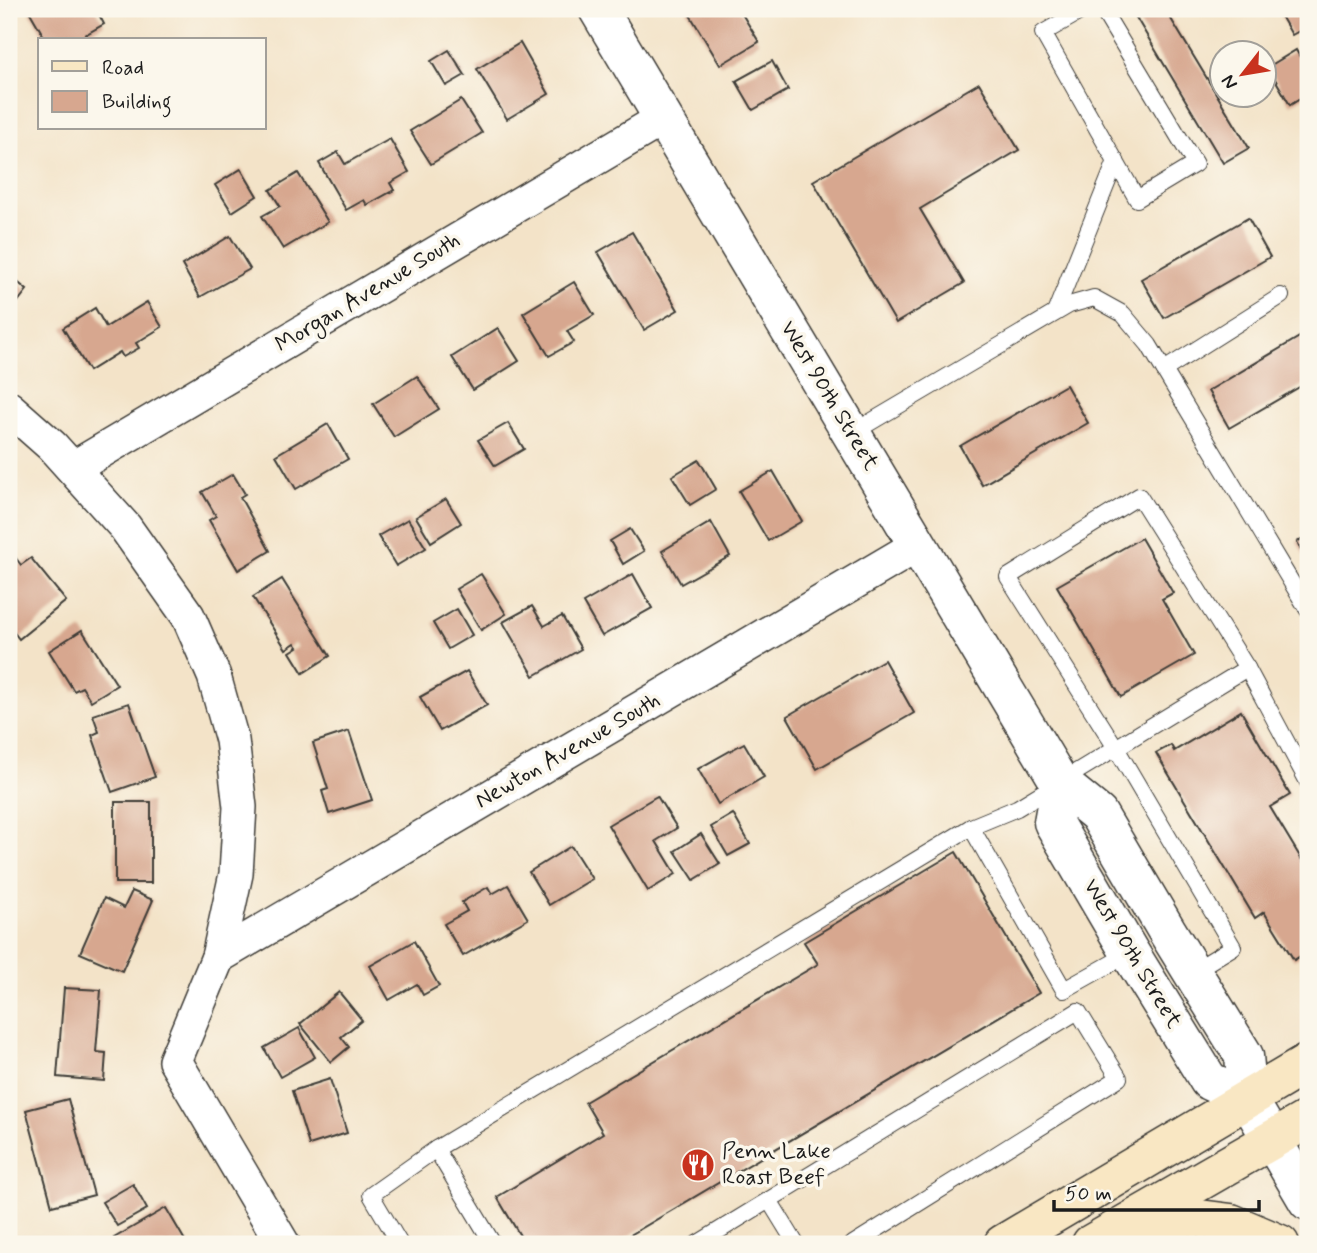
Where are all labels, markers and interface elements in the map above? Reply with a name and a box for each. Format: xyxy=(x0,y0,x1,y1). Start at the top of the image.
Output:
legend xyxy=(38,38,266,130)
north arrow xyxy=(1208,38,1278,108)
text: Road xyxy=(102,54,144,82)
text: N xyxy=(1216,70,1244,94)
text: Building xyxy=(102,88,172,118)
street label: Morgan Avenue South xyxy=(270,226,467,362)
street label: West 90th Street xyxy=(773,316,886,477)
street label: Newton Avenue South xyxy=(470,686,666,816)
street label: West 90th Street xyxy=(1076,874,1189,1035)
place label: Penn Lake Roast Beef xyxy=(722,1137,831,1193)
restaurant icon: Penn Lake Roast Beef xyxy=(679,1146,717,1184)
scale bar xyxy=(1054,1169,1259,1213)
text: 50 m xyxy=(1065,1180,1112,1208)

